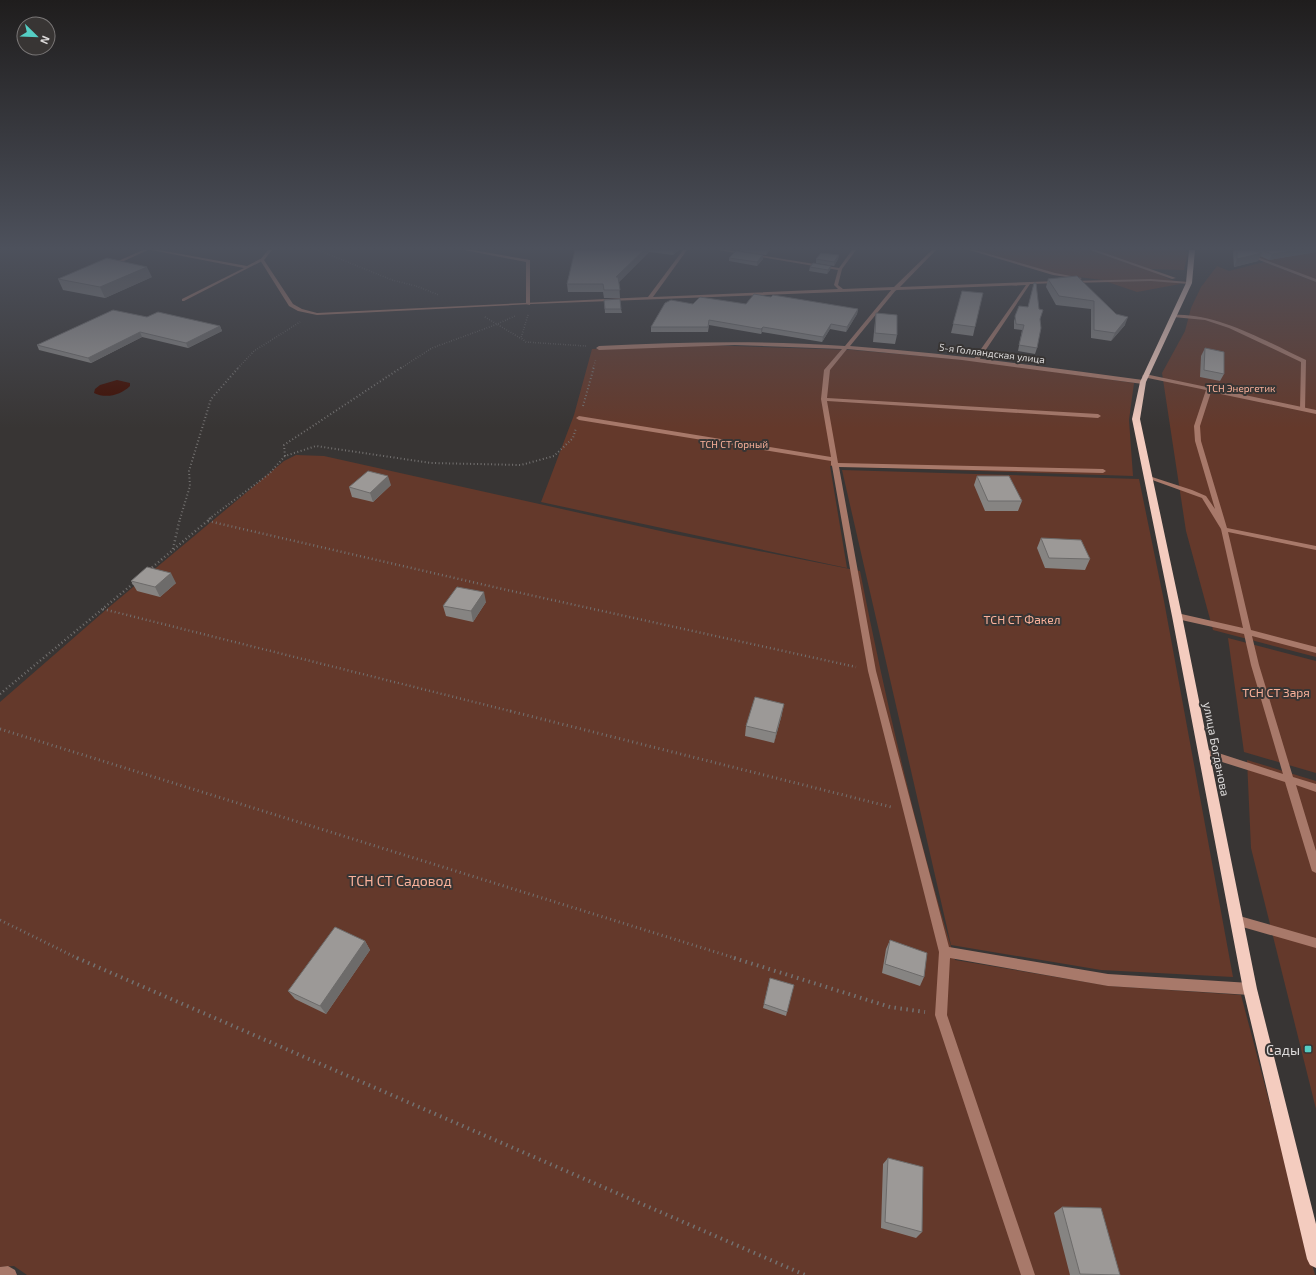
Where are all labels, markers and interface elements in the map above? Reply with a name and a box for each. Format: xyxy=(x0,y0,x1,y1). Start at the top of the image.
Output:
north arrow xyxy=(16,16,56,56)
text: N xyxy=(38,34,53,46)
street label: 5-я Голландская улица xyxy=(938,341,1046,366)
park label: ТСН Энергетик xyxy=(1207,382,1276,394)
park label: ТСН СТ Горный xyxy=(700,438,768,450)
park label: ТСН СТ Факел xyxy=(984,612,1060,626)
park label: ТСН СТ Заря xyxy=(1242,685,1310,699)
street label: улица Богданова xyxy=(1200,701,1233,797)
park label: ТСН СТ Садовод xyxy=(348,872,452,889)
place label: Сады xyxy=(1266,1041,1300,1058)
marker: Сады xyxy=(1303,1044,1313,1054)

